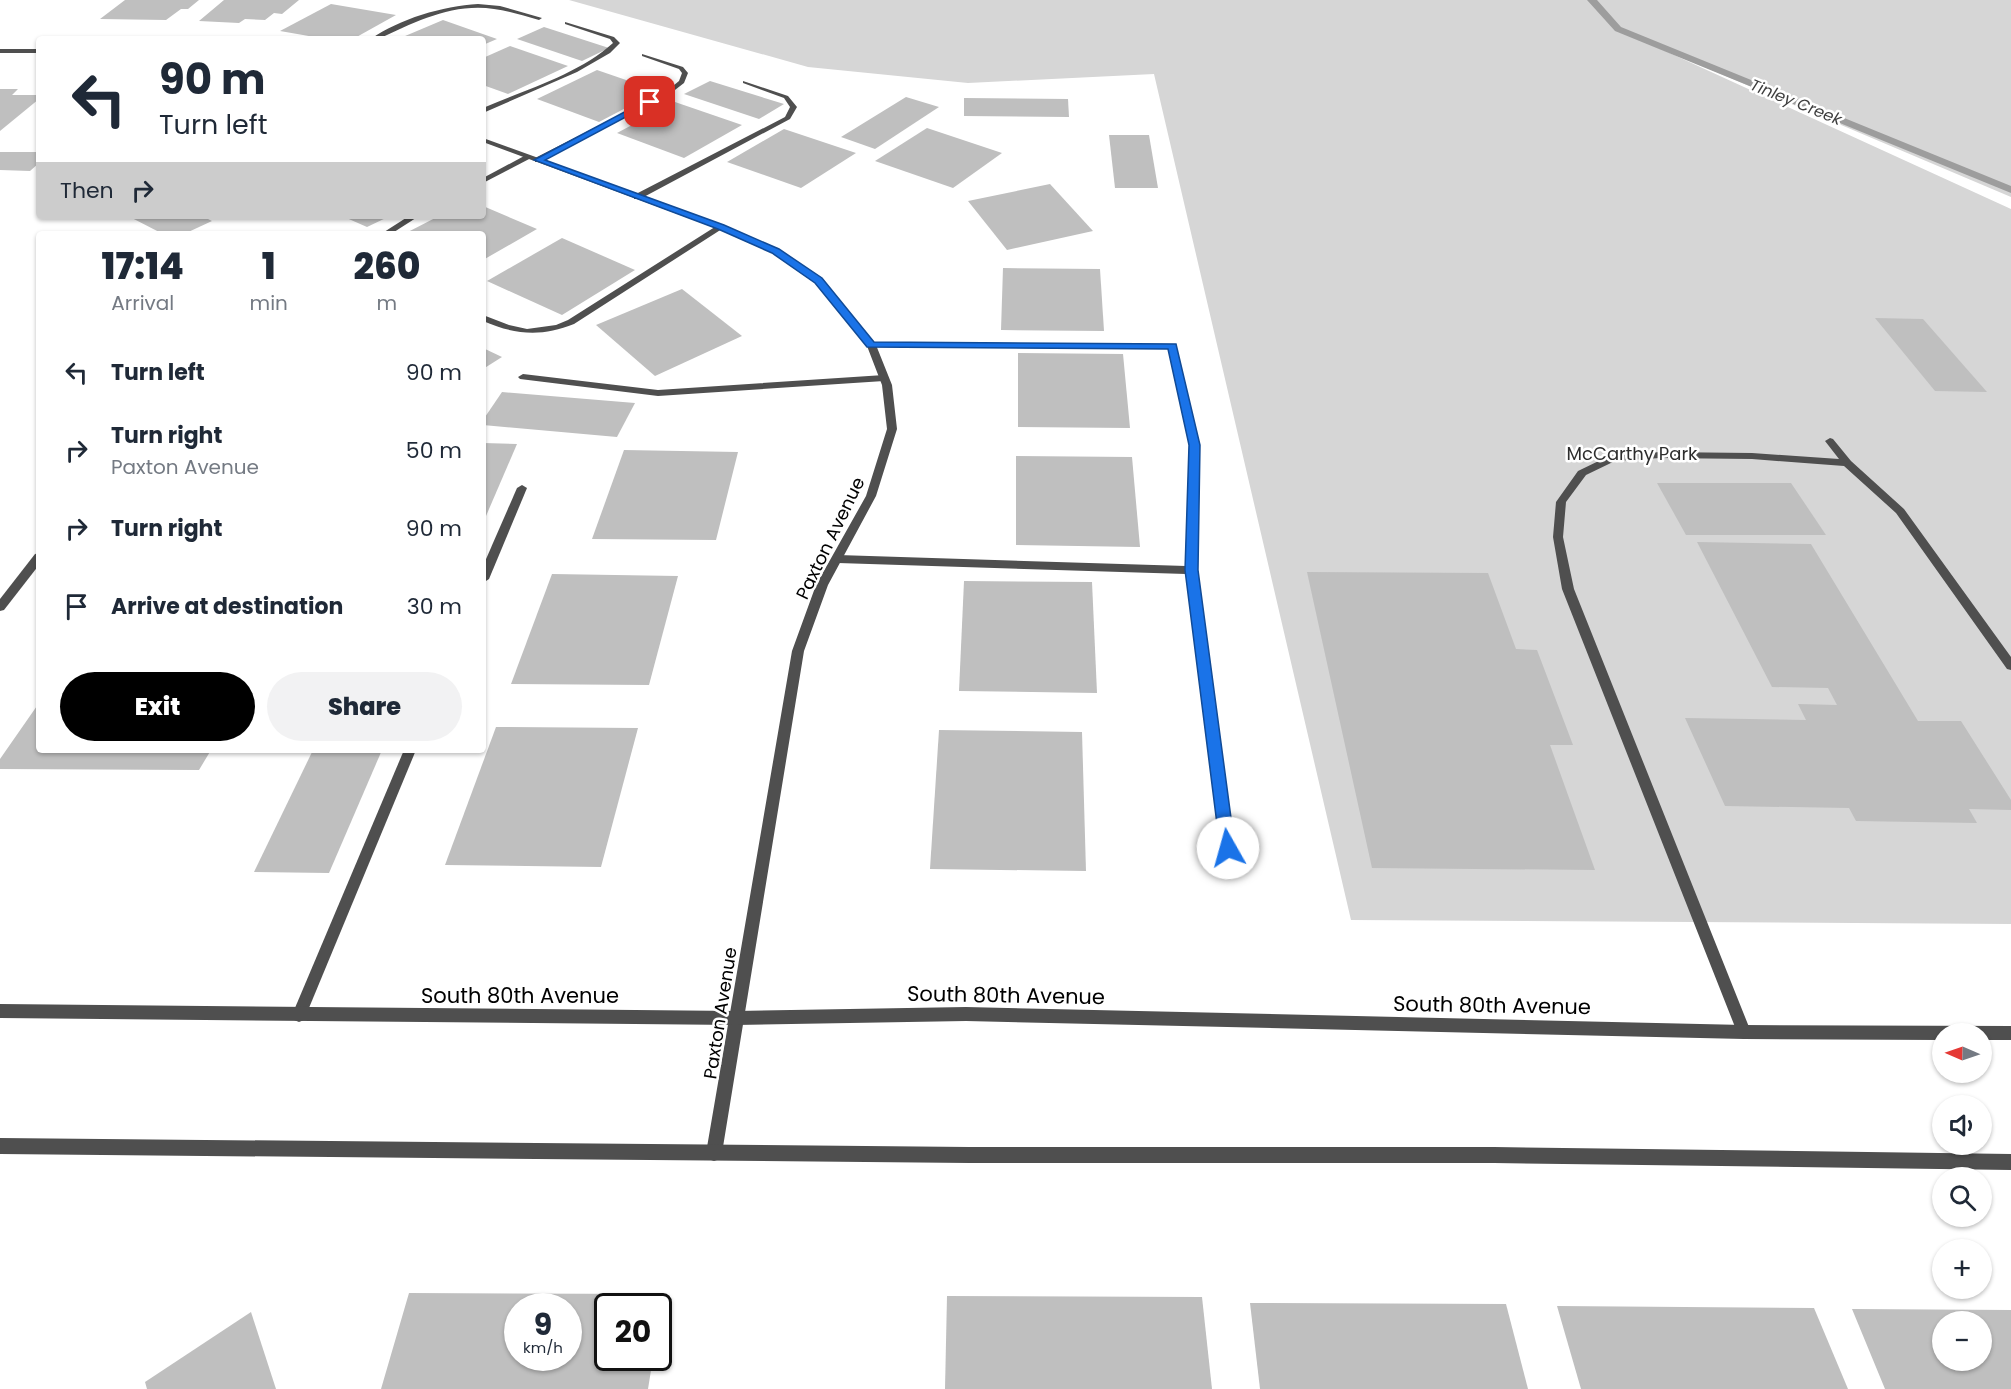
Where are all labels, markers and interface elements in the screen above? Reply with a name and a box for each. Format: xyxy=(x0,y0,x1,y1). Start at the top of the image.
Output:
text: 90 m xyxy=(159,50,266,109)
icon: left xyxy=(60,60,138,138)
water label: Tinley Creek xyxy=(1747,73,1846,131)
pin xyxy=(624,76,675,127)
icon: arrive xyxy=(633,85,666,118)
text: Turn left xyxy=(159,106,268,143)
icon: right xyxy=(126,174,159,207)
text: Then xyxy=(60,175,114,206)
text: 17:14 xyxy=(102,241,184,292)
text: 1 xyxy=(262,241,276,292)
text: 260 xyxy=(353,241,420,292)
text: Arrival xyxy=(111,289,174,317)
text: min xyxy=(250,289,288,317)
text: m xyxy=(377,289,397,317)
icon: left xyxy=(60,356,93,389)
text: Turn left xyxy=(111,357,205,388)
text: 90 m xyxy=(406,357,462,388)
text: Turn right xyxy=(111,420,222,451)
icon: right xyxy=(60,434,93,467)
text: 50 m xyxy=(406,435,462,466)
park label: McCarthy Park xyxy=(1567,441,1698,466)
text: Paxton Avenue xyxy=(111,453,259,481)
street label: Paxton Avenue xyxy=(790,473,870,603)
icon: right xyxy=(60,512,93,545)
text: Turn right xyxy=(111,513,222,544)
text: 90 m xyxy=(406,513,462,544)
icon: arrive xyxy=(60,590,93,623)
text: Arrive at destination xyxy=(111,591,343,622)
text: 30 m xyxy=(407,591,462,622)
button: Exit xyxy=(60,672,255,741)
button: Share xyxy=(267,672,462,741)
position arrow xyxy=(1196,816,1260,880)
street label: Paxton Avenue xyxy=(697,945,743,1081)
street label: South 80th Avenue xyxy=(907,979,1105,1011)
street label: South 80th Avenue xyxy=(421,981,619,1010)
street label: South 80th Avenue xyxy=(1393,989,1591,1021)
north arrow xyxy=(1932,1023,1992,1083)
map controls xyxy=(1932,1023,1992,1371)
button: sound xyxy=(1932,1095,1992,1155)
button: search xyxy=(1932,1167,1992,1227)
button: + xyxy=(1932,1239,1992,1299)
speed limit sign: 20 xyxy=(594,1293,672,1371)
text: 9 xyxy=(534,1303,552,1346)
button: − xyxy=(1932,1311,1992,1371)
text: km/h xyxy=(523,1337,563,1358)

